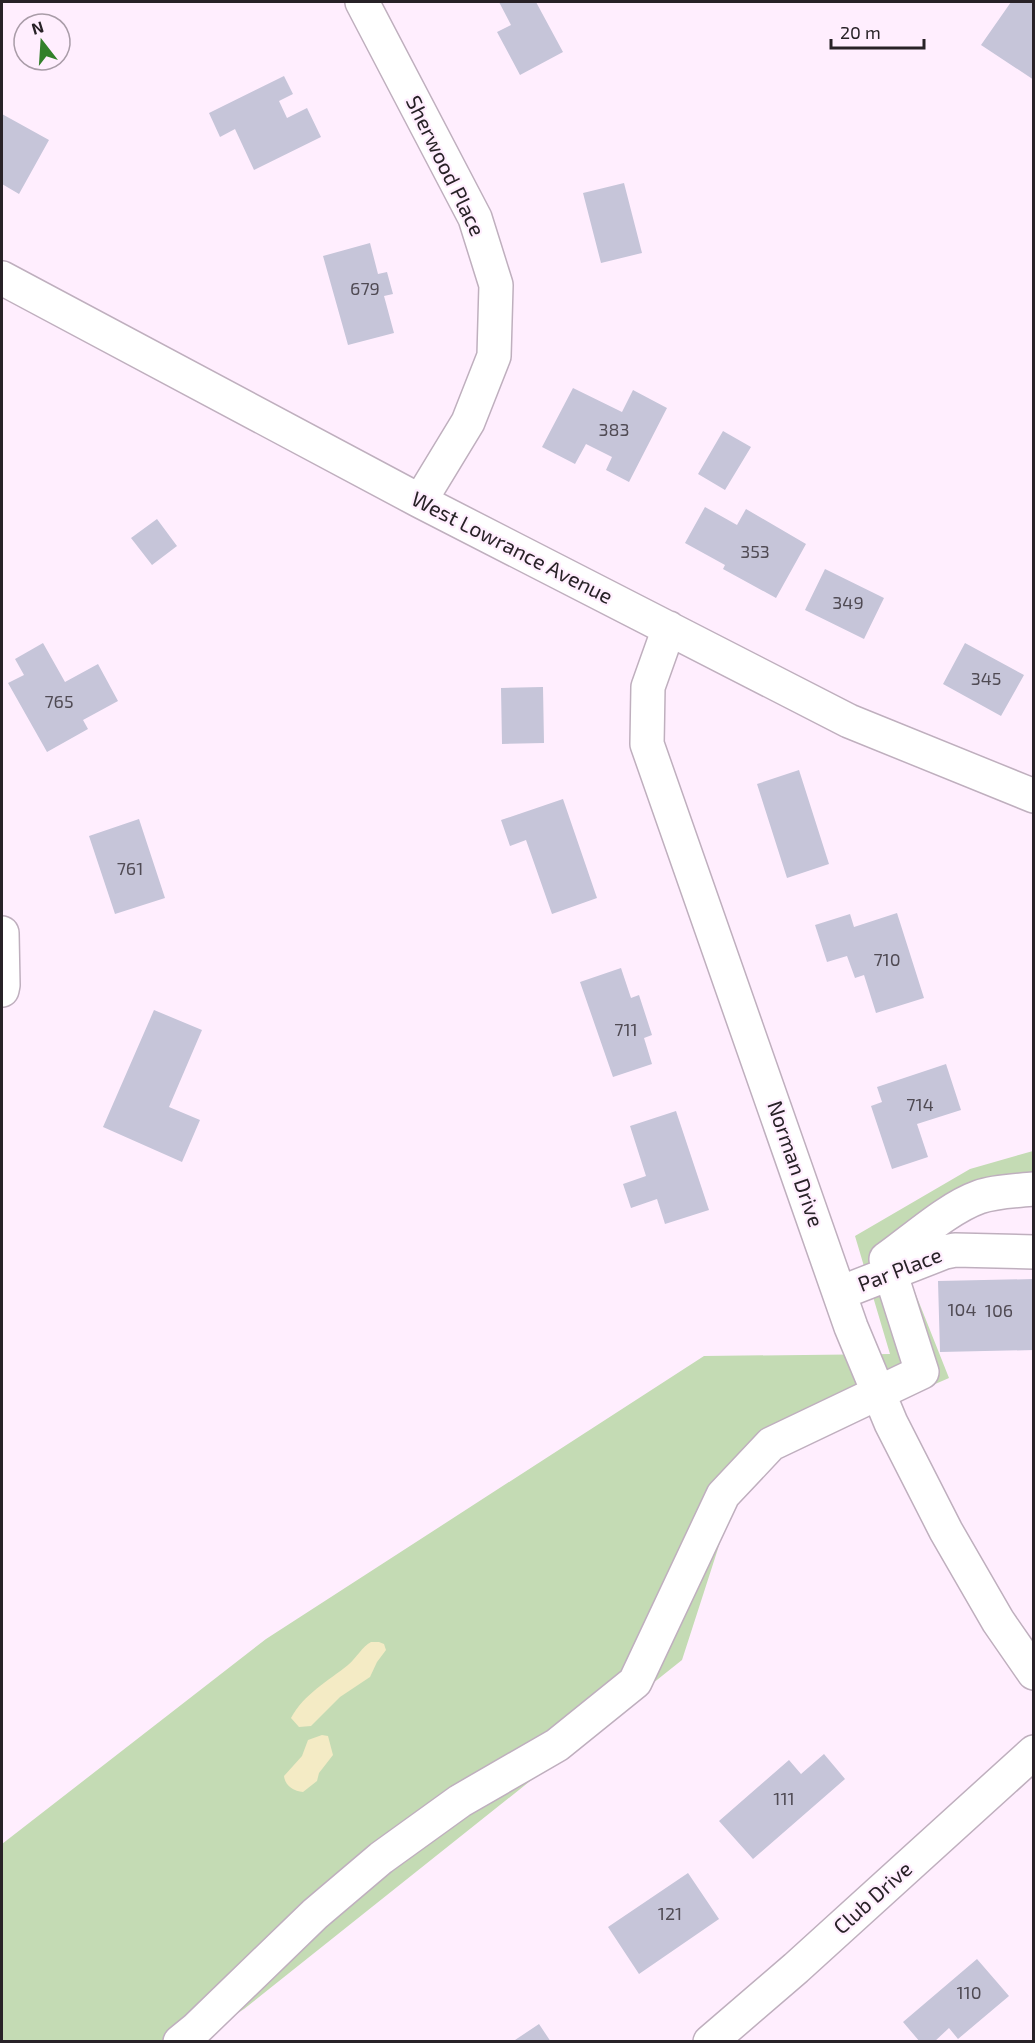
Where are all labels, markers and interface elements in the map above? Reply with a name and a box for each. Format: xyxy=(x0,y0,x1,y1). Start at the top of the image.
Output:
north arrow xyxy=(12,12,72,72)
scale bar xyxy=(831,12,924,50)
text: N xyxy=(29,16,46,38)
text: 20 m xyxy=(840,21,881,43)
street label: Sherwood Place xyxy=(402,91,491,240)
house number: 679 xyxy=(350,277,380,299)
house number: 383 xyxy=(599,418,629,440)
street label: West Lowrance Avenue xyxy=(408,485,617,608)
house number: 353 xyxy=(740,540,770,562)
house number: 349 xyxy=(832,591,864,613)
house number: 345 xyxy=(971,667,1001,689)
house number: 765 xyxy=(44,690,74,712)
house number: 761 xyxy=(117,857,143,879)
house number: 710 xyxy=(873,948,901,970)
house number: 711 xyxy=(614,1018,638,1040)
house number: 714 xyxy=(906,1093,934,1115)
street label: Norman Drive xyxy=(763,1097,830,1230)
street label: Par Place xyxy=(854,1241,945,1296)
house number: 104 xyxy=(947,1298,977,1320)
house number: 106 xyxy=(985,1299,1013,1321)
house number: 111 xyxy=(773,1787,795,1809)
street label: Club Drive xyxy=(828,1855,916,1939)
house number: 121 xyxy=(658,1902,682,1924)
house number: 110 xyxy=(956,1981,982,2003)

